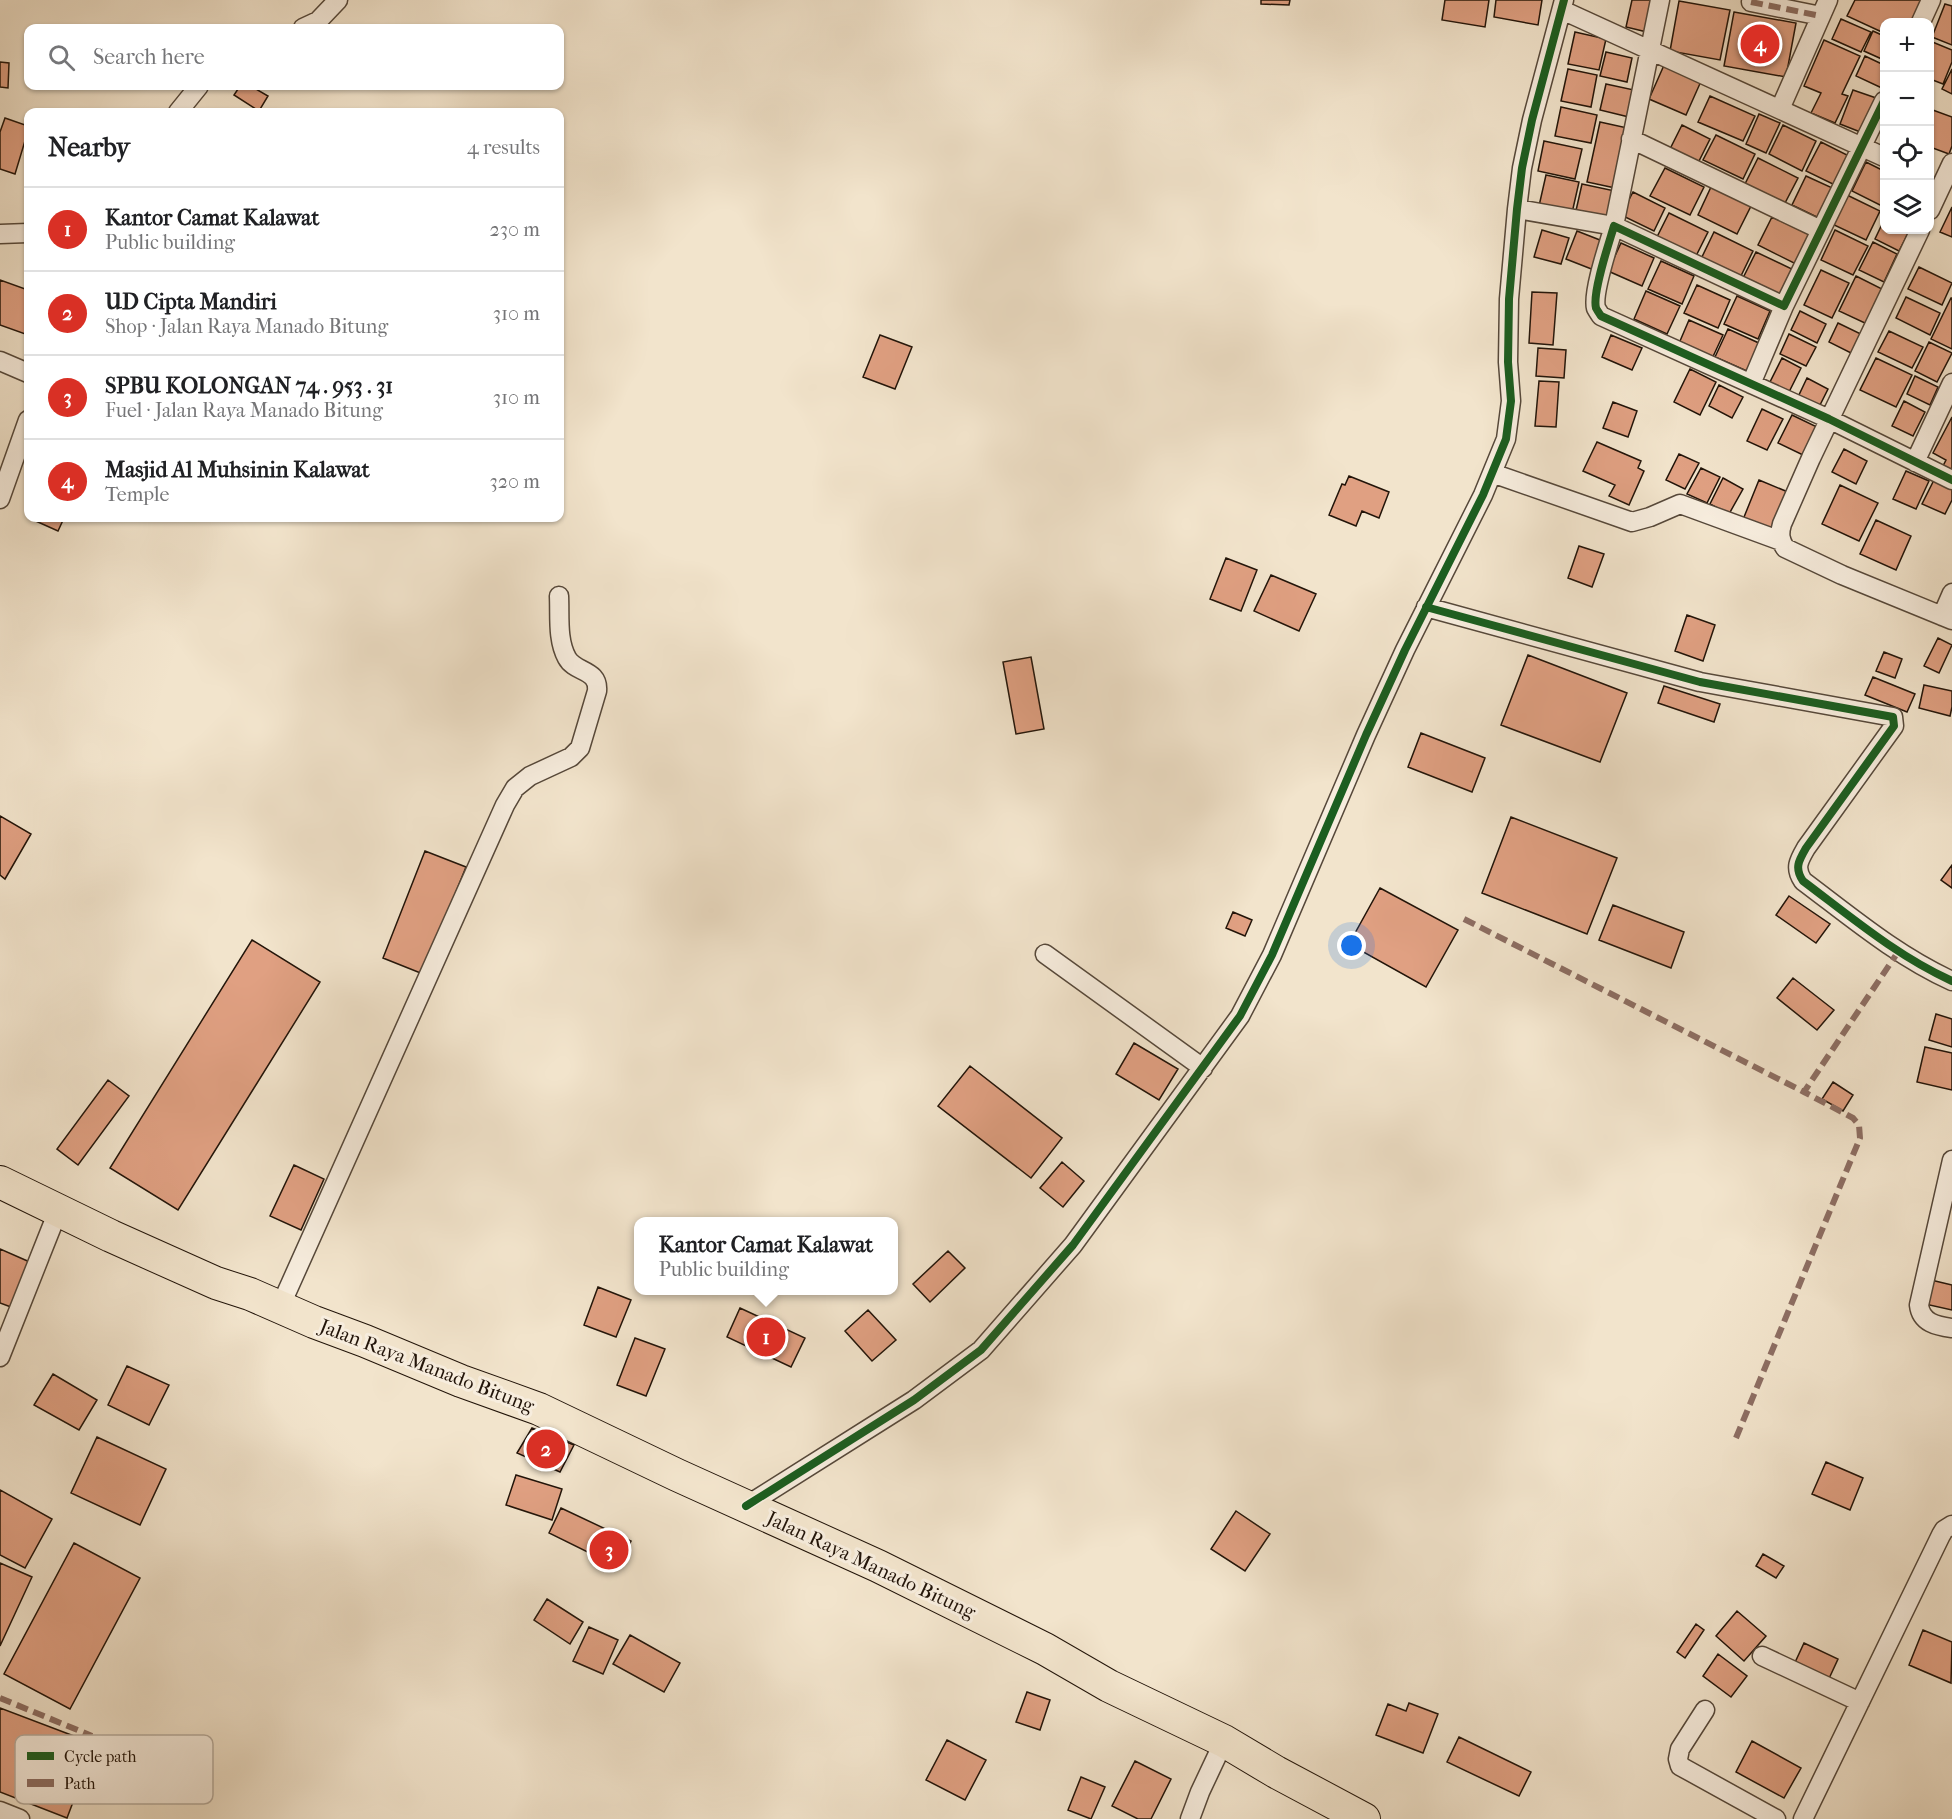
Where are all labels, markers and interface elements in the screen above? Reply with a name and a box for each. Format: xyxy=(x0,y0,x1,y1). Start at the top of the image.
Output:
map controls xyxy=(1880,18,1934,234)
button: + xyxy=(1880,18,1934,72)
pin: 4 xyxy=(1740,22,1780,66)
search box xyxy=(24,24,564,90)
icon: search xyxy=(45,41,78,74)
text: Search here xyxy=(93,44,205,70)
button: − xyxy=(1880,72,1934,126)
button: locate xyxy=(1880,126,1934,180)
text: Nearby xyxy=(48,132,130,163)
text: 4 results xyxy=(467,136,540,159)
button: layers xyxy=(1880,180,1934,234)
text: Kantor Camat Kalawat xyxy=(105,205,319,231)
text: 1 xyxy=(64,218,71,241)
text: 230 m xyxy=(490,218,540,241)
text: Public building xyxy=(105,231,235,254)
text: UD Cipta Mandiri xyxy=(105,289,277,315)
text: 2 xyxy=(62,302,73,325)
text: 310 m xyxy=(493,302,540,325)
text: Shop · Jalan Raya Manado Bitung xyxy=(105,315,388,338)
text: SPBU KOLONGAN 74 . 953 . 31 xyxy=(105,373,393,399)
text: 3 xyxy=(63,386,72,409)
text: 310 m xyxy=(493,386,540,409)
text: Fuel · Jalan Raya Manado Bitung xyxy=(105,399,383,422)
text: Masjid Al Muhsinin Kalawat xyxy=(105,457,370,483)
text: 4 xyxy=(62,470,73,493)
text: 320 m xyxy=(490,470,540,493)
text: Temple xyxy=(105,483,169,506)
your location xyxy=(1337,931,1366,960)
popup xyxy=(634,1217,898,1295)
text: Kantor Camat Kalawat xyxy=(659,1232,873,1258)
text: Public building xyxy=(659,1258,789,1281)
street label: Jalan Raya Manado Bitung xyxy=(315,1314,538,1418)
pin: 1 xyxy=(746,1314,786,1360)
pin: 2 xyxy=(526,1426,566,1472)
street label: Jalan Raya Manado Bitung xyxy=(761,1506,979,1624)
pin: 3 xyxy=(590,1528,628,1572)
legend xyxy=(15,1735,213,1804)
text: Cycle path xyxy=(64,1747,136,1766)
text: Path xyxy=(64,1774,96,1793)

